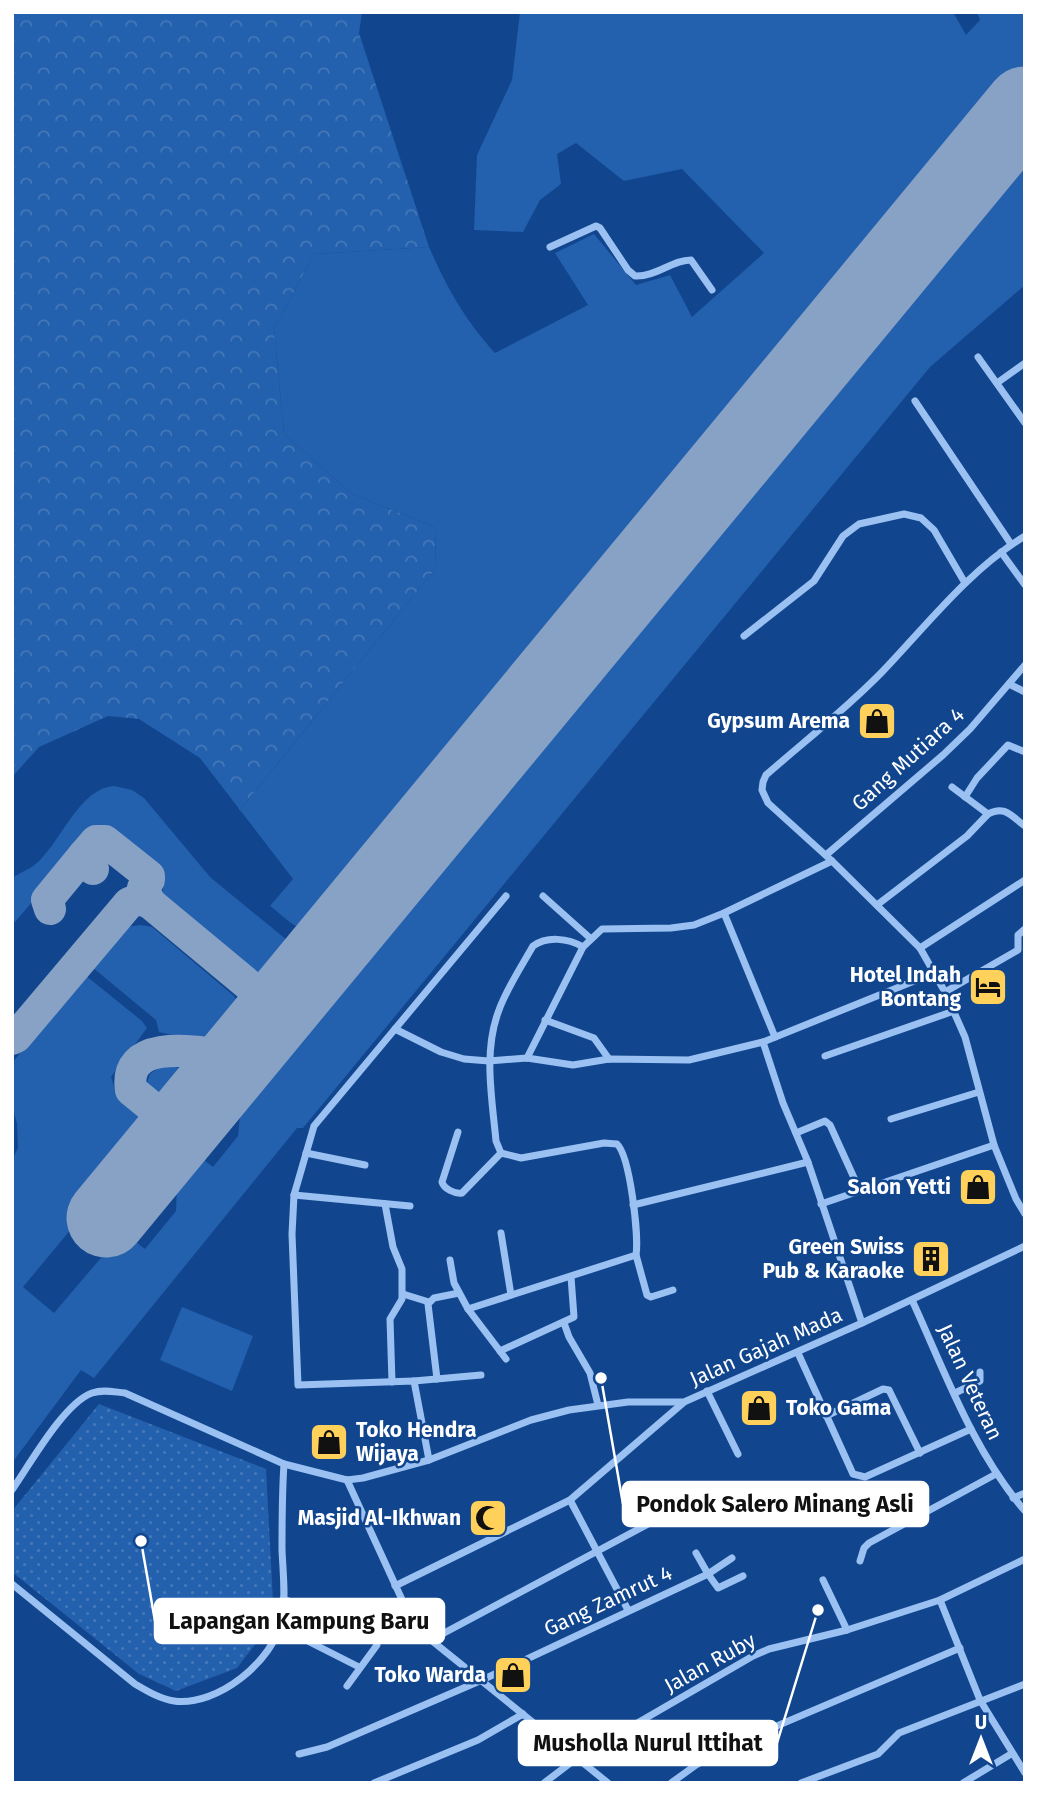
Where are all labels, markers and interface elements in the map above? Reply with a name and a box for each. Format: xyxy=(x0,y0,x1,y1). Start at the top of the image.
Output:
shop icon: Gypsum Arema xyxy=(856,700,898,742)
street label: Gang Mutiara 4 xyxy=(846,702,970,816)
place label: Gypsum Arema xyxy=(707,708,850,734)
place label: Hotel Indah Bontang xyxy=(850,962,961,1012)
hotel icon: Hotel Indah Bontang xyxy=(967,966,1009,1008)
shop icon: Salon Yetti xyxy=(957,1166,999,1208)
place label: Salon Yetti xyxy=(847,1174,951,1200)
place label: Green Swiss Pub & Karaoke xyxy=(763,1234,904,1284)
building icon: Green Swiss Pub & Karaoke xyxy=(910,1238,952,1280)
street label: Jalan Gajah Mada xyxy=(686,1302,846,1392)
street label: Jalan Veteran xyxy=(932,1320,1008,1444)
shop icon: Toko Gama xyxy=(738,1387,780,1429)
place label: Toko Gama xyxy=(786,1395,891,1421)
place label: Toko Hendra Wijaya xyxy=(356,1417,477,1467)
shop icon: Toko Hendra Wijaya xyxy=(308,1421,350,1463)
callout: Pondok Salero Minang Asli xyxy=(623,1482,928,1526)
text: Pondok Salero Minang Asli xyxy=(636,1490,914,1518)
mosque icon: Masjid Al-Ikhwan xyxy=(467,1497,509,1539)
place label: Masjid Al-Ikhwan xyxy=(298,1505,461,1531)
street label: Gang Zamrut 4 xyxy=(540,1560,676,1642)
callout: Lapangan Kampung Baru xyxy=(155,1599,444,1643)
text: Lapangan Kampung Baru xyxy=(169,1607,429,1635)
street label: Jalan Ruby xyxy=(660,1627,761,1699)
shop icon: Toko Warda xyxy=(492,1654,534,1696)
place label: Toko Warda xyxy=(374,1662,486,1688)
north arrow xyxy=(946,1704,1016,1774)
text: U xyxy=(975,1711,987,1734)
callout: Musholla Nurul Ittihat xyxy=(519,1721,777,1765)
text: Musholla Nurul Ittihat xyxy=(533,1729,764,1757)

